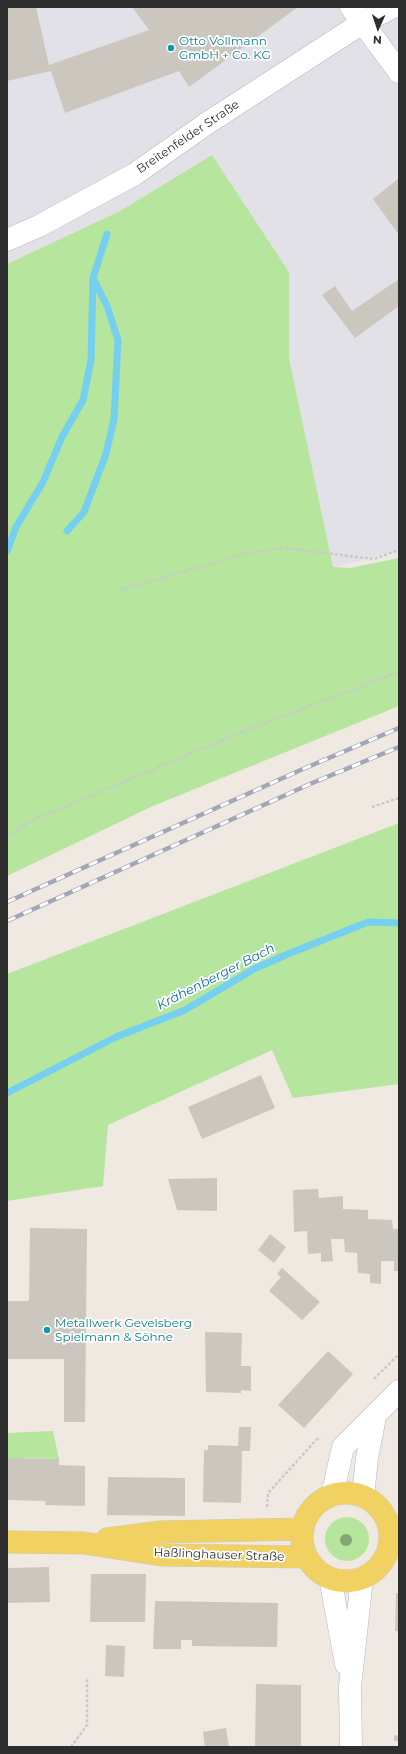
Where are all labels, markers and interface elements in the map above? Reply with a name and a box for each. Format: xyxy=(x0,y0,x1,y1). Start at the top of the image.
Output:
north arrow xyxy=(358,8,398,48)
text: N xyxy=(373,33,382,47)
place label: Otto Vollmann GmbH + Co. KG xyxy=(179,34,271,62)
marker: Otto Vollmann GmbH + Co. KG xyxy=(166,43,176,53)
street label: Breitenfelder Straße xyxy=(134,97,242,177)
water label: Krähenberger Bach xyxy=(154,941,278,1013)
place label: Metallwerk Gevelsberg Spielmann & Söhne xyxy=(55,1316,192,1344)
marker: Metallwerk Gevelsberg Spielmann & Söhne xyxy=(42,1325,52,1335)
street label: Haßlinghauser Straße xyxy=(153,1546,285,1564)

